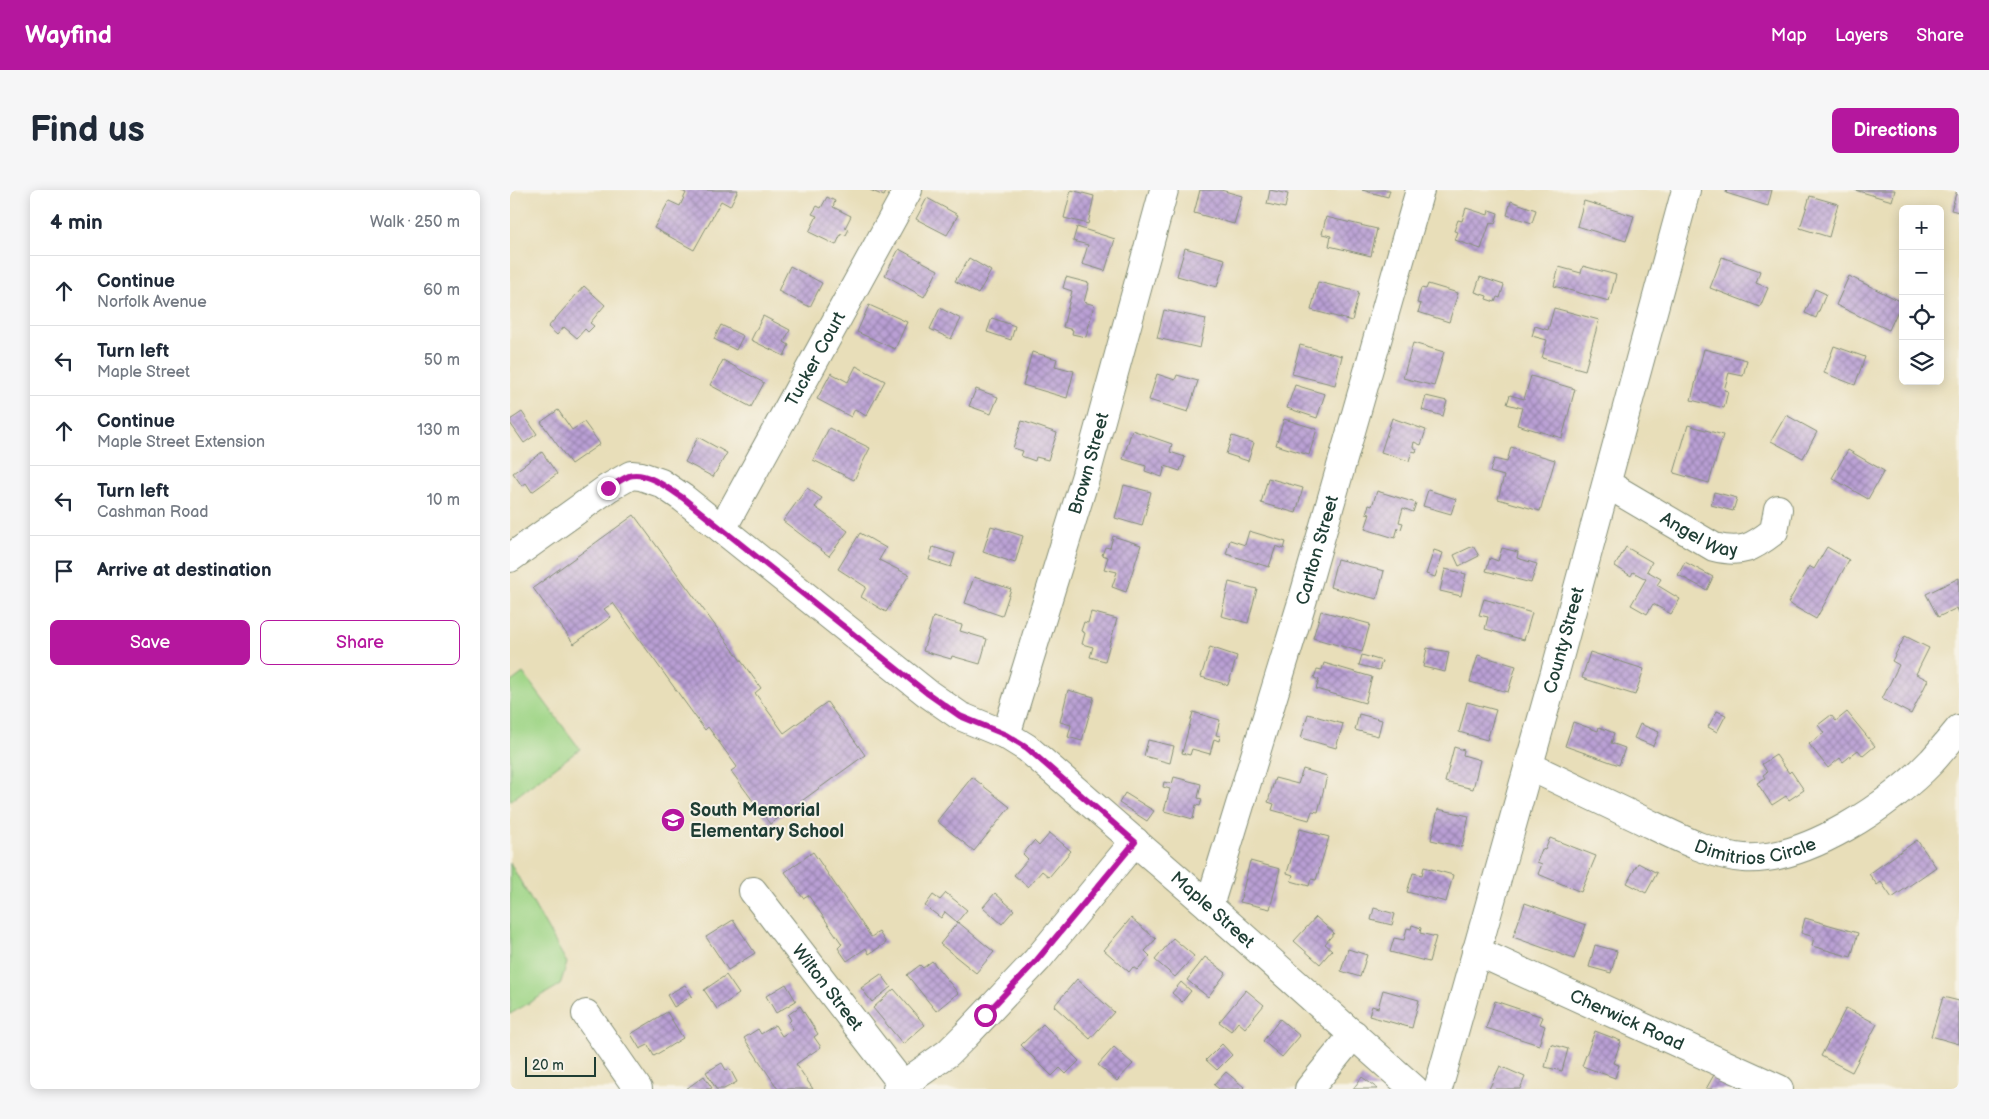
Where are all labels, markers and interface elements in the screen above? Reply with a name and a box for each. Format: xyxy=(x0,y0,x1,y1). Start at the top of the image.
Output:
text: Wayfind xyxy=(25,21,112,50)
text: Map xyxy=(1771,25,1807,46)
text: Layers xyxy=(1835,25,1888,46)
text: Share xyxy=(1916,25,1964,46)
button: Directions xyxy=(1832,108,1959,153)
text: Find us xyxy=(30,109,145,152)
map controls xyxy=(1899,205,1944,385)
button: + xyxy=(1899,205,1944,250)
text: 4 min xyxy=(50,210,103,235)
text: Walk · 250 m xyxy=(370,213,460,232)
button: − xyxy=(1899,250,1944,295)
text: Continue xyxy=(97,270,175,293)
icon: ahead xyxy=(50,277,78,305)
text: 60 m xyxy=(423,281,460,300)
text: Norfolk Avenue xyxy=(97,293,207,312)
button: locate xyxy=(1899,295,1944,340)
street label: Tucker Court xyxy=(781,308,850,410)
text: Turn left xyxy=(97,340,169,363)
button: layers xyxy=(1899,340,1944,385)
icon: left xyxy=(50,347,78,375)
text: 50 m xyxy=(424,351,460,370)
text: Maple Street xyxy=(97,363,190,382)
text: Continue xyxy=(97,410,175,433)
street label: Brown Street xyxy=(1064,410,1113,517)
icon: ahead xyxy=(50,417,78,445)
text: 130 m xyxy=(417,421,460,440)
text: Maple Street Extension xyxy=(97,433,265,452)
route end xyxy=(597,477,620,500)
text: Turn left xyxy=(97,480,169,503)
icon: left xyxy=(50,487,78,515)
text: 10 m xyxy=(427,491,460,510)
street label: Carlton Street xyxy=(1291,492,1343,607)
text: Cashman Road xyxy=(97,503,209,522)
street label: Angel Way xyxy=(1657,507,1739,560)
icon: arrive xyxy=(50,557,78,585)
text: Arrive at destination xyxy=(97,559,272,582)
street label: County Street xyxy=(1539,584,1588,696)
button: Save xyxy=(50,620,250,665)
button: Share xyxy=(260,620,460,665)
place label: South Memorial Elementary School xyxy=(690,800,844,842)
school or university icon: South Memorial Elementary School xyxy=(660,807,686,833)
street label: Dimitrios Circle xyxy=(1691,833,1819,869)
street label: Maple Street xyxy=(1167,867,1259,953)
street label: Wilton Street xyxy=(788,940,868,1035)
street label: Cherwick Road xyxy=(1567,985,1687,1055)
route start xyxy=(974,1004,997,1027)
scale bar xyxy=(525,1054,596,1077)
text: 20 m xyxy=(532,1057,564,1074)

